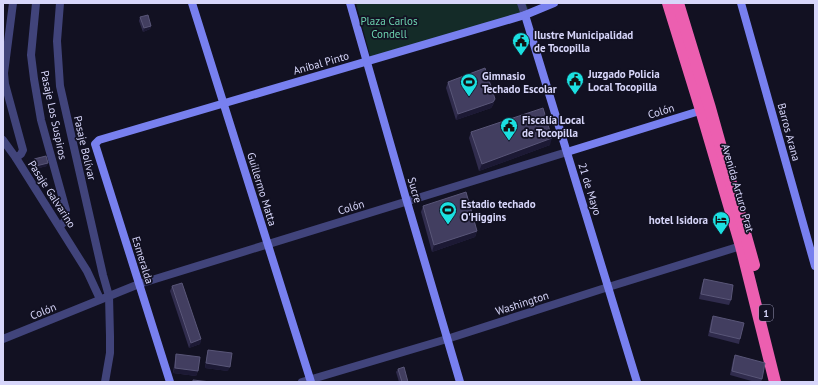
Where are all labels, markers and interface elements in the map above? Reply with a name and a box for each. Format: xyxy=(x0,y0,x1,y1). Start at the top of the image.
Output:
park label: Plaza Carlos Condell xyxy=(360,14,418,41)
place label: Ilustre Municipalidad de Tocopilla xyxy=(534,28,633,55)
public building icon: Ilustre Municipalidad de Tocopilla xyxy=(511,31,531,56)
street label: Aníbal Pinto xyxy=(291,48,351,78)
place label: Juzgado Policia Local Tocopilla xyxy=(587,67,660,94)
street label: Pasaje Los Suspiros xyxy=(38,69,70,161)
place label: Gimnasio Techado Escolar xyxy=(482,69,557,96)
public building icon: Juzgado Policia Local Tocopilla xyxy=(565,70,585,95)
sports icon: Gimnasio Techado Escolar xyxy=(459,72,479,97)
street label: Colón xyxy=(646,100,676,122)
street label: Barros Arana xyxy=(775,101,803,163)
place label: Fiscalía Local de Tocopilla xyxy=(522,113,585,140)
street label: Pasaje Bolívar xyxy=(71,114,99,182)
public building icon: Fiscalía Local de Tocopilla xyxy=(499,116,519,141)
street label: Avenida Arturo Prat xyxy=(719,142,757,234)
street label: Guillermo Matta xyxy=(244,151,280,227)
street label: Pasaje Galvarino xyxy=(25,158,79,230)
street label: 21 de Mayo xyxy=(575,161,605,217)
street label: Sucre xyxy=(405,176,425,205)
street label: Colón xyxy=(336,196,366,218)
place label: Estadio techado O'Higgins xyxy=(461,197,536,224)
sports icon: Estadio techado O'Higgins xyxy=(438,200,458,225)
hotel icon: hotel Isidora xyxy=(711,210,731,235)
place label: hotel Isidora xyxy=(649,213,708,227)
street label: Esmeralda xyxy=(129,235,157,285)
street label: Washington xyxy=(494,288,550,318)
street label: Colón xyxy=(28,299,58,323)
road number: 1 xyxy=(759,305,773,321)

